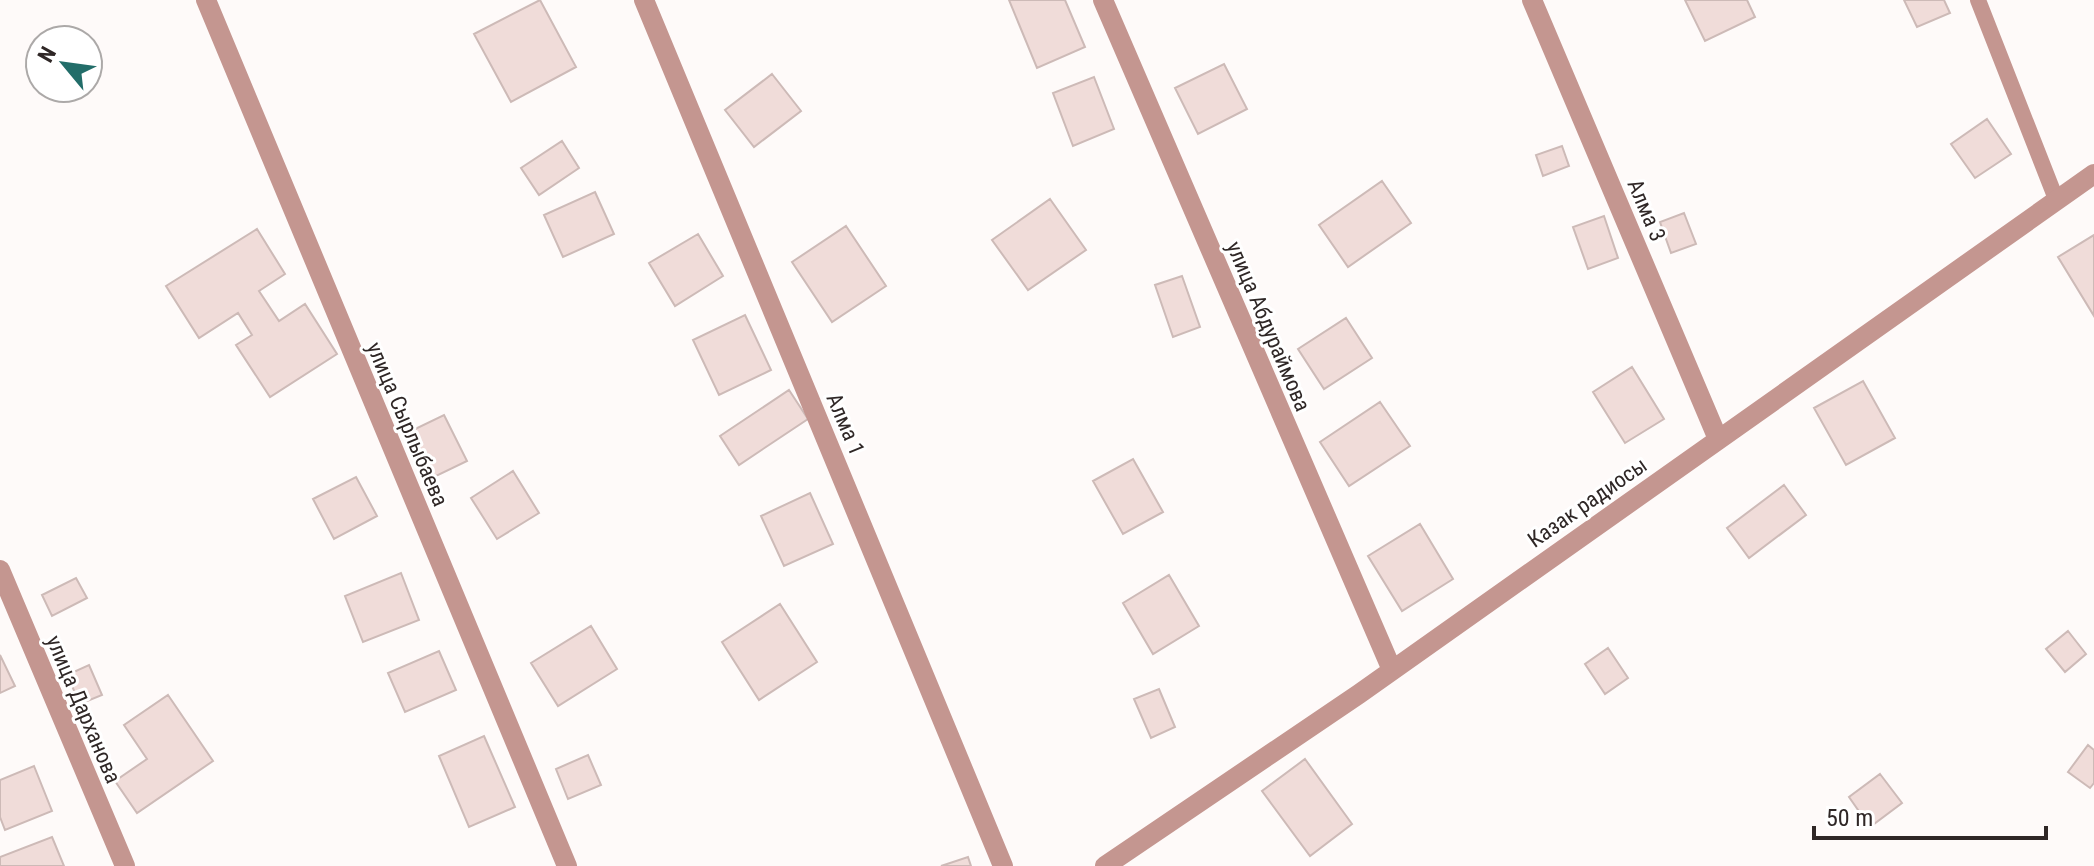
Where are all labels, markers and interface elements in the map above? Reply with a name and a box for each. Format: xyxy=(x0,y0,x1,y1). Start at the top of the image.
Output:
north arrow xyxy=(24,24,104,104)
text: N xyxy=(33,43,61,67)
street label: Алма 3 xyxy=(1622,176,1671,245)
street label: улица Абдураймова xyxy=(1222,238,1316,415)
street label: улица Сырлыбаева xyxy=(362,338,453,510)
street label: Алма 1 xyxy=(821,390,870,459)
street label: Казак радиосы xyxy=(1523,452,1652,553)
street label: улица Дарханова xyxy=(41,632,126,787)
scale bar xyxy=(1814,790,2046,840)
text: 50 m xyxy=(1826,804,1873,832)

